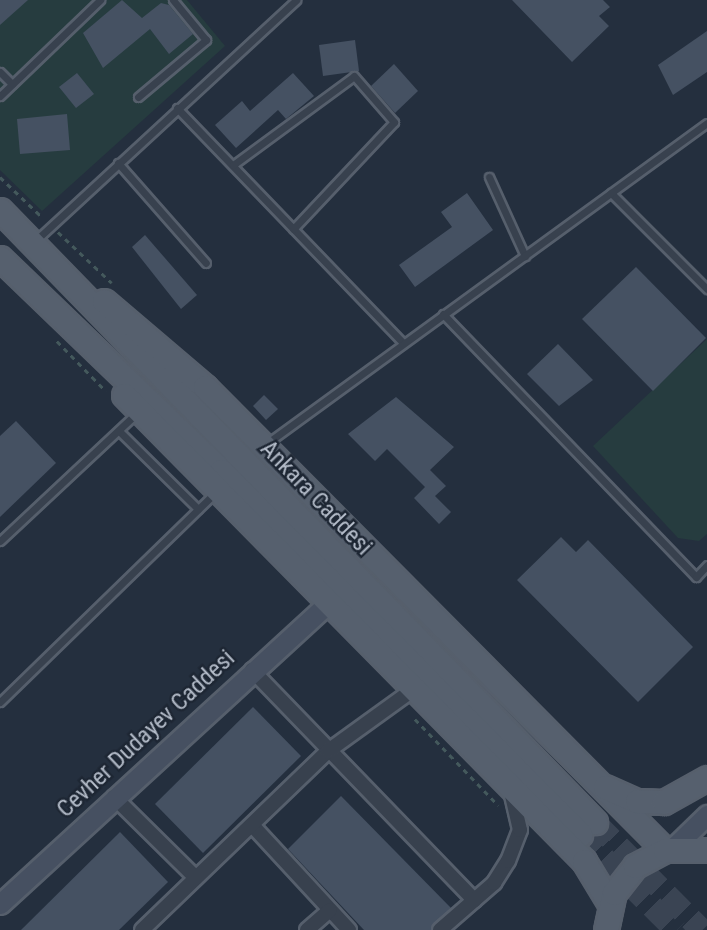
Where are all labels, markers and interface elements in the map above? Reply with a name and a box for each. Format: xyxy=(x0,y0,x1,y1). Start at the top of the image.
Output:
street label: Ankara Caddesi xyxy=(254,435,378,561)
street label: Cevher Dudayev Caddesi xyxy=(51,644,241,824)

